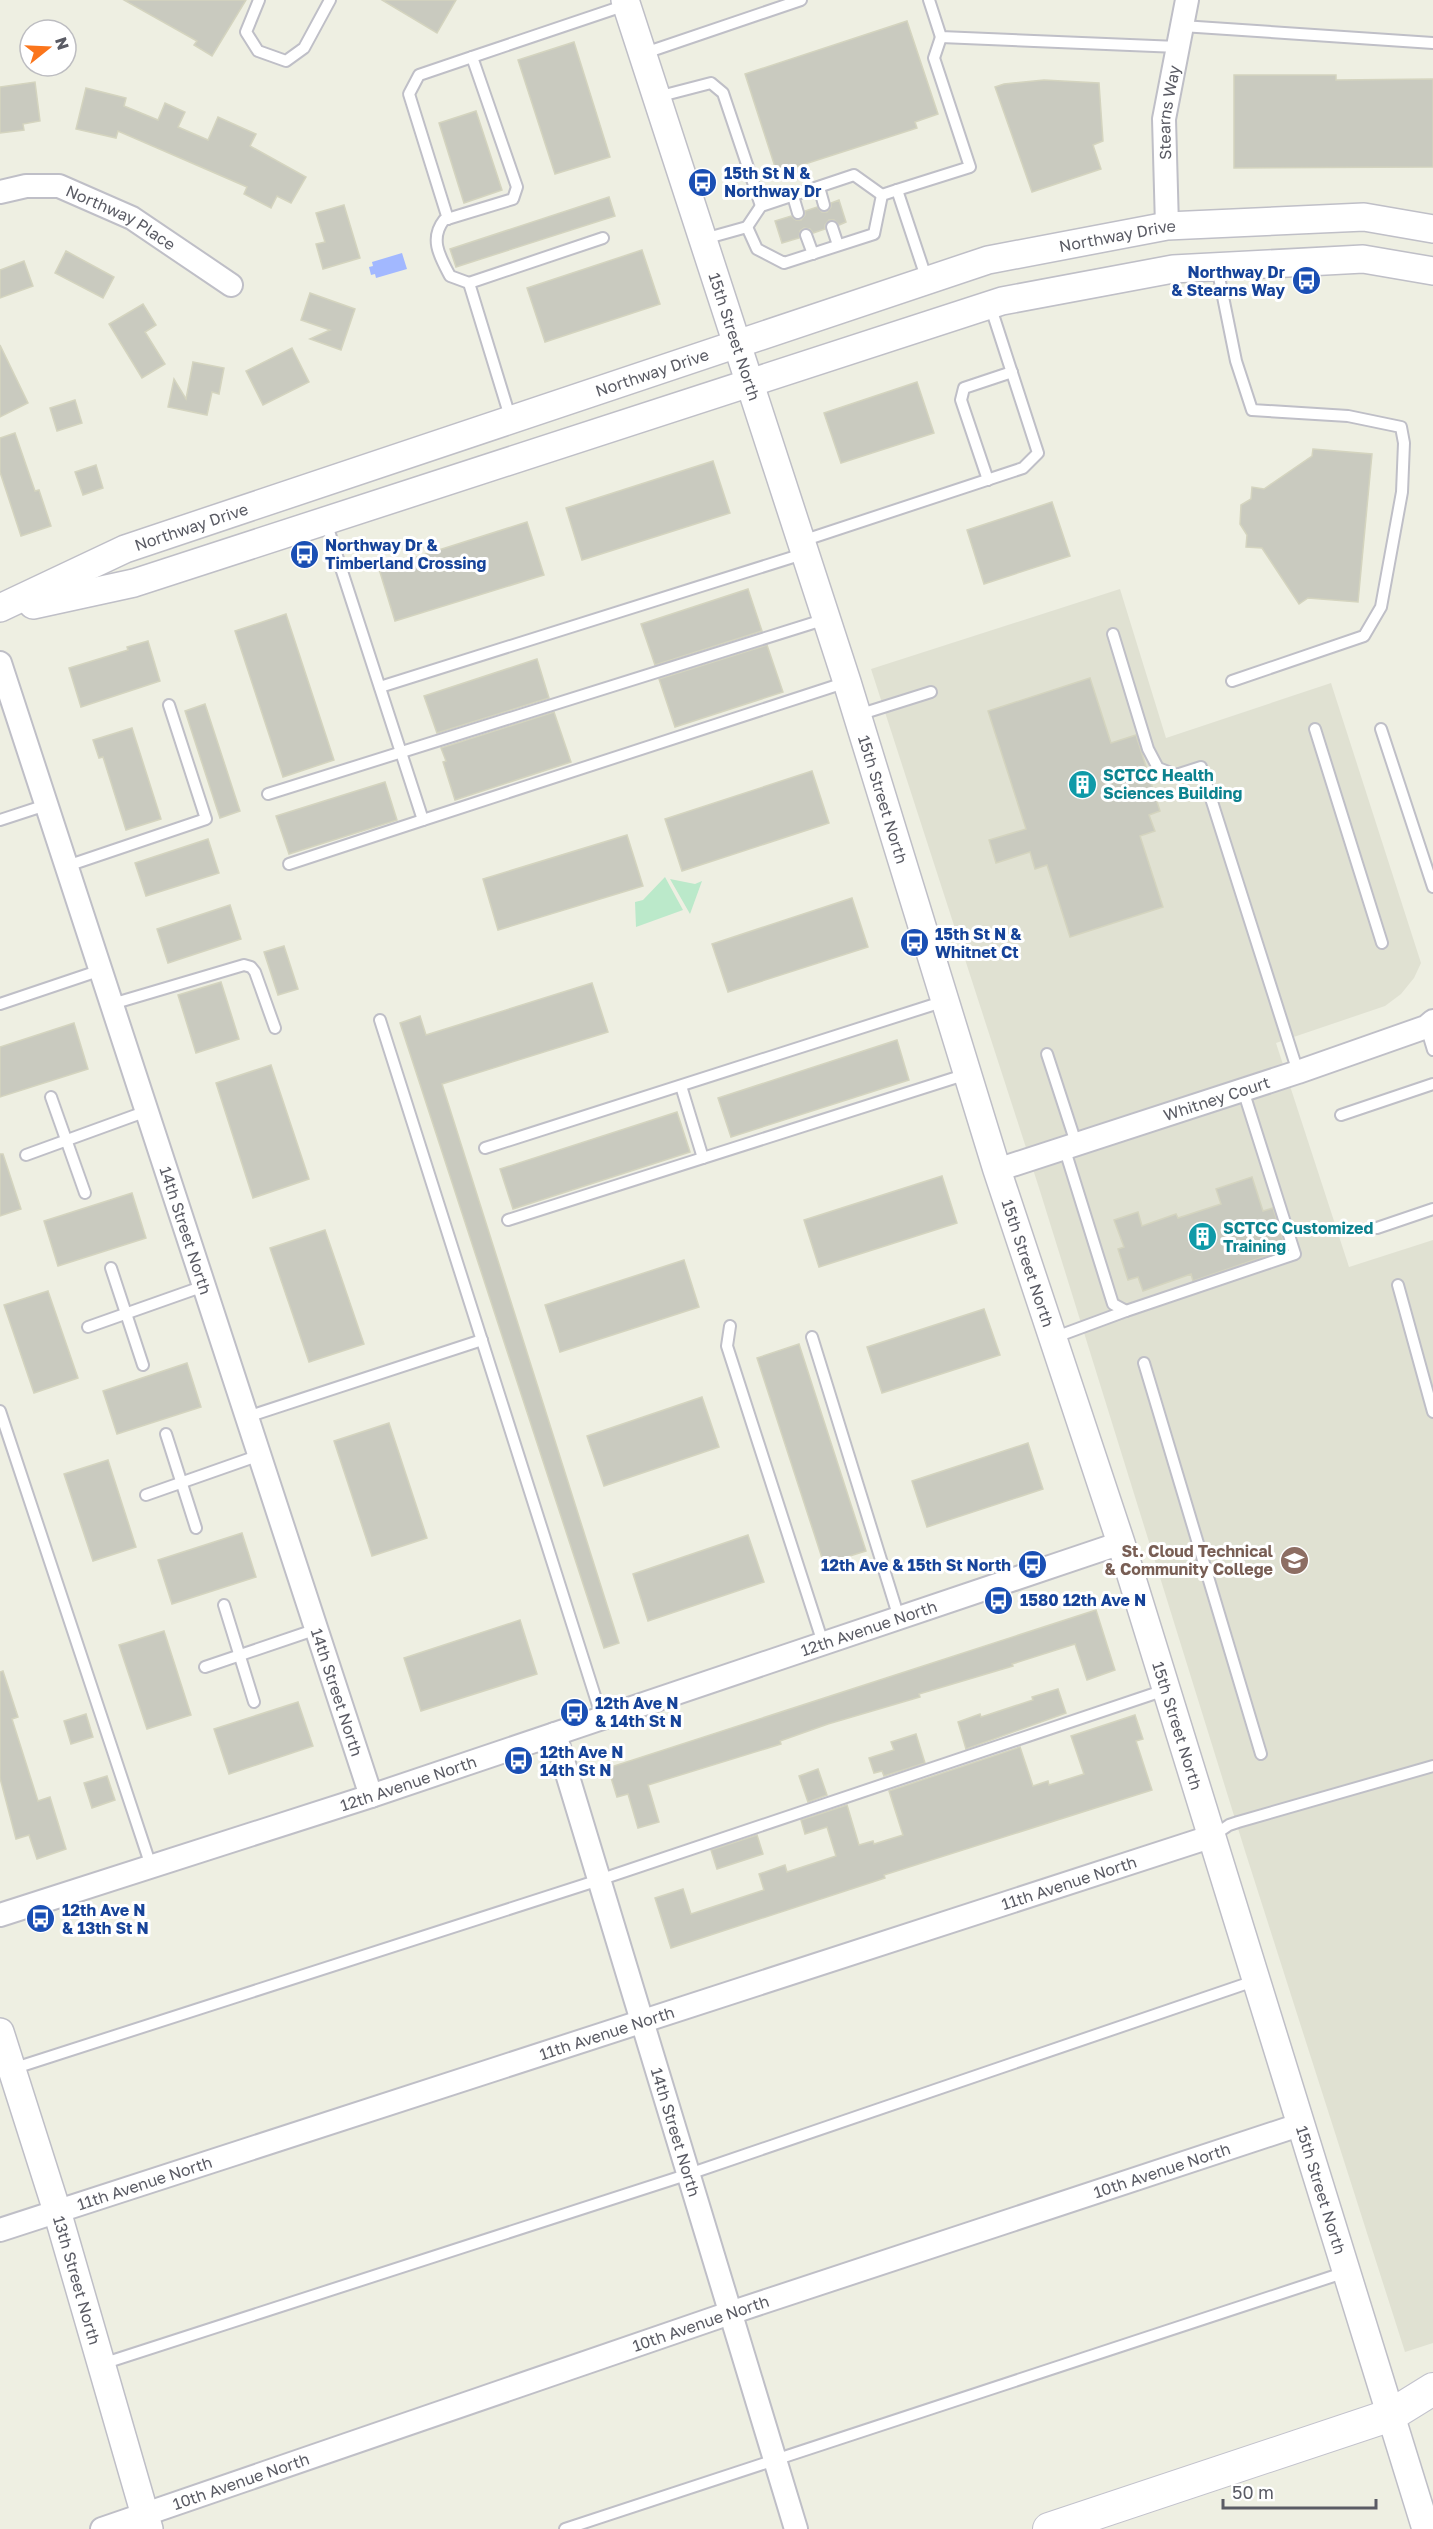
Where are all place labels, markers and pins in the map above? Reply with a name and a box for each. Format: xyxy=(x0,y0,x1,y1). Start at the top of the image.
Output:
place label: 15th St N & Northway Dr xyxy=(724,163,821,201)
bus stop icon: 15th St N & Northway Dr xyxy=(687,166,719,198)
place label: Northway Dr & Stearns Way xyxy=(1171,262,1285,300)
bus stop icon: Northway Dr & Stearns Way xyxy=(1290,265,1322,297)
place label: Northway Dr & Timberland Crossing xyxy=(325,535,486,573)
bus stop icon: Northway Dr & Timberland Crossing xyxy=(288,538,320,570)
place label: SCTCC Health Sciences Building xyxy=(1103,765,1242,803)
building icon: SCTCC Health Sciences Building xyxy=(1066,768,1098,800)
place label: 15th St N & Whitnet Ct xyxy=(935,924,1022,962)
bus stop icon: 15th St N & Whitnet Ct xyxy=(898,927,930,959)
place label: SCTCC Customized Training xyxy=(1223,1218,1373,1256)
building icon: SCTCC Customized Training xyxy=(1186,1221,1218,1253)
place label: St. Cloud Technical & Community College xyxy=(1105,1541,1274,1579)
school or university icon: St. Cloud Technical & Community College xyxy=(1278,1544,1310,1576)
bus stop icon: 12th Ave & 15th St North xyxy=(1016,1549,1048,1581)
place label: 12th Ave & 15th St North xyxy=(821,1555,1011,1575)
bus stop icon: 1580 12th Ave N xyxy=(983,1584,1015,1616)
place label: 1580 12th Ave N xyxy=(1020,1590,1146,1610)
place label: 12th Ave N & 14th St N xyxy=(595,1693,682,1731)
bus stop icon: 12th Ave N & 14th St N xyxy=(558,1696,590,1728)
place label: 12th Ave N 14th St N xyxy=(540,1742,623,1780)
bus stop icon: 12th Ave N 14th St N xyxy=(503,1745,535,1777)
place label: 12th Ave N & 13th St N xyxy=(62,1900,149,1938)
bus stop icon: 12th Ave N & 13th St N xyxy=(25,1903,57,1935)

